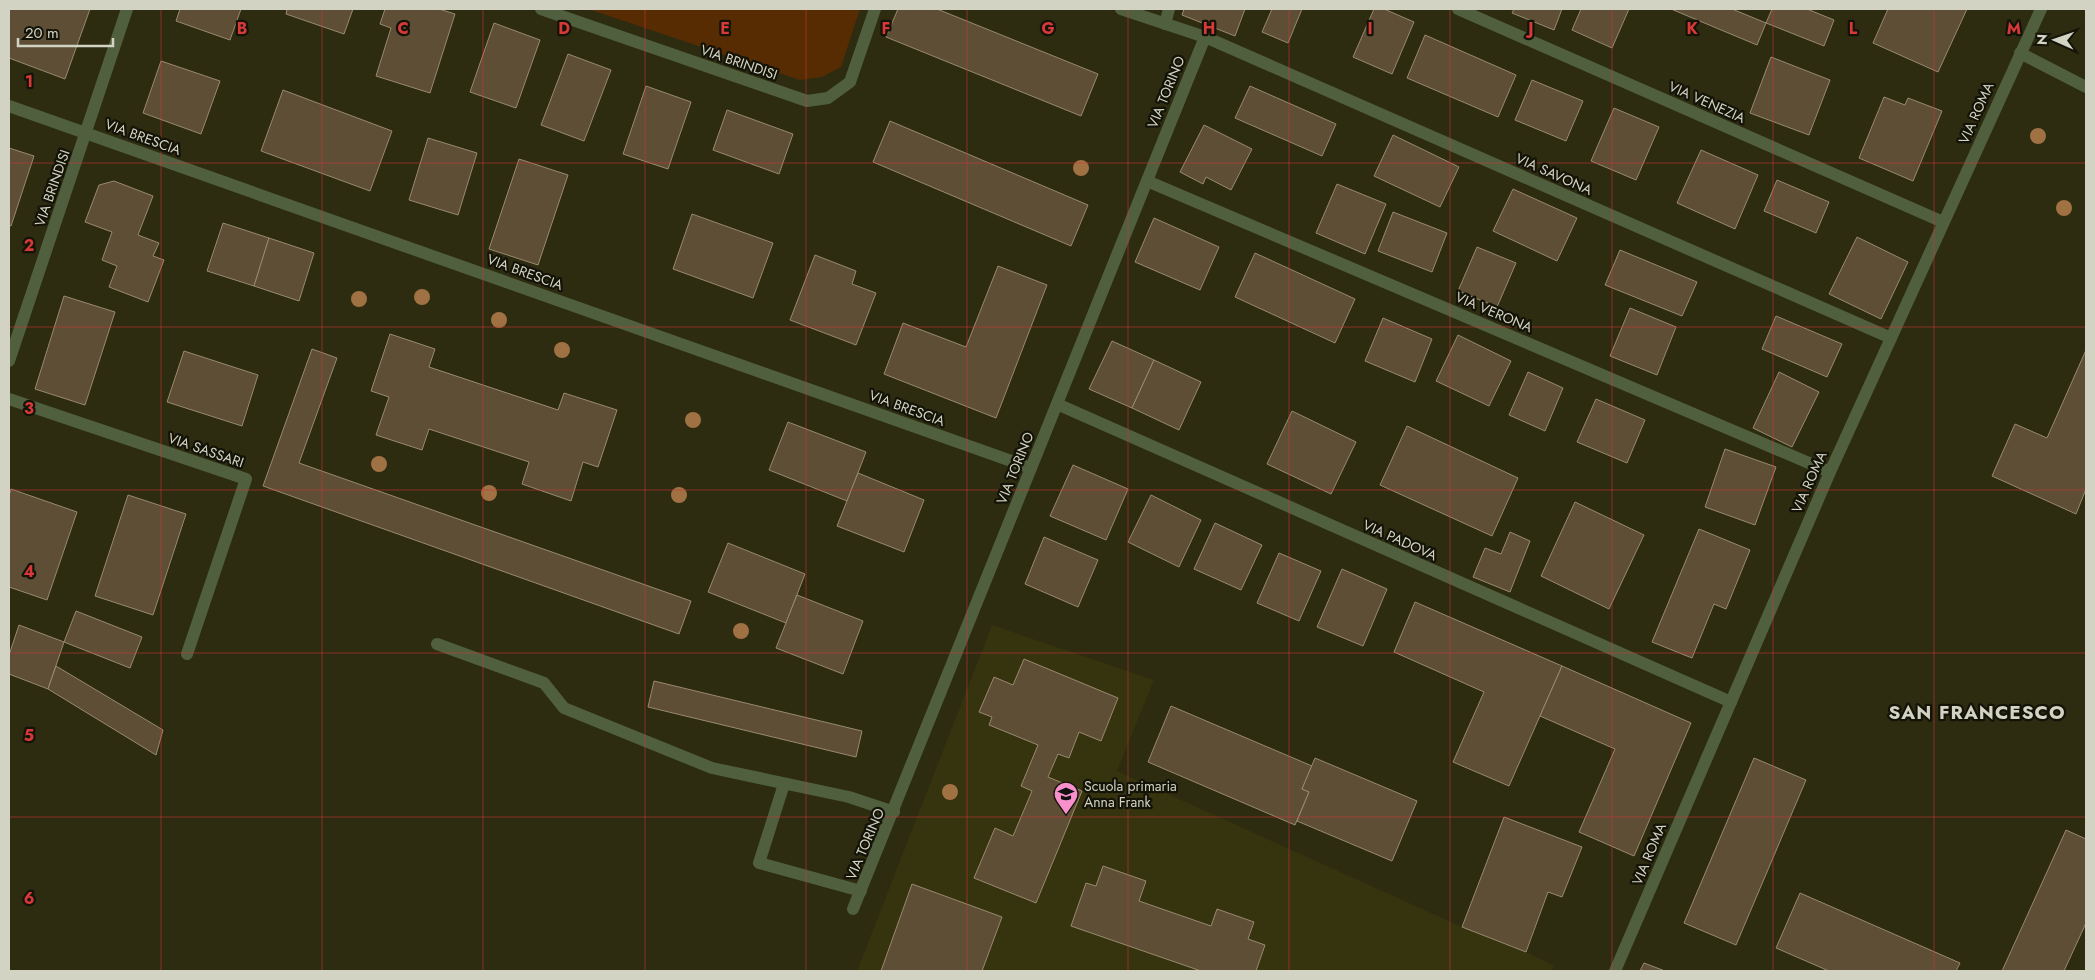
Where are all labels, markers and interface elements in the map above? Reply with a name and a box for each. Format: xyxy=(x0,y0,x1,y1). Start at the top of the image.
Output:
scale bar xyxy=(18,15,112,47)
north arrow xyxy=(2030,15,2080,65)
text: B xyxy=(237,17,247,40)
text: C xyxy=(397,17,409,40)
text: D xyxy=(558,17,570,40)
text: E xyxy=(720,17,730,40)
text: F xyxy=(882,17,890,40)
text: G xyxy=(1041,17,1055,40)
text: H xyxy=(1203,17,1215,40)
text: I xyxy=(1367,17,1373,40)
text: J xyxy=(1525,17,1534,40)
text: K xyxy=(1686,17,1698,40)
text: L xyxy=(1849,17,1858,40)
text: M xyxy=(2007,17,2021,40)
text: 20 m xyxy=(25,22,59,44)
text: N xyxy=(2032,34,2052,45)
street label: VIA BRINDISI xyxy=(698,40,780,84)
street label: VIA TORINO xyxy=(1142,53,1190,131)
text: 1 xyxy=(25,70,33,93)
street label: VIA VENEZIA xyxy=(1666,76,1749,128)
street label: VIA ROMA xyxy=(1954,78,1999,147)
street label: VIA BRESCIA xyxy=(102,114,184,160)
street label: VIA BRINDISI xyxy=(30,147,74,229)
street label: VIA SAVONA xyxy=(1513,148,1596,200)
text: 2 xyxy=(24,234,34,257)
street label: VIA BRESCIA xyxy=(484,249,566,295)
street label: VIA VERONA xyxy=(1452,287,1536,338)
street label: VIA BRESCIA xyxy=(866,385,948,431)
text: 3 xyxy=(24,397,34,420)
street label: VIA SASSARI xyxy=(165,428,247,472)
street label: VIA TORINO xyxy=(991,429,1039,507)
street label: VIA ROMA xyxy=(1787,447,1832,516)
street label: VIA PADOVA xyxy=(1360,515,1441,566)
text: 4 xyxy=(23,560,35,583)
district label: SAN FRANCESCO xyxy=(1888,699,2066,726)
text: 5 xyxy=(24,724,34,747)
place label: Scuola primaria Anna Frank xyxy=(1084,776,1177,812)
school or university icon: Scuola primaria Anna Frank xyxy=(1053,781,1079,815)
street label: VIA TORINO xyxy=(841,805,889,883)
street label: VIA ROMA xyxy=(1627,819,1671,888)
text: 6 xyxy=(24,887,34,910)

